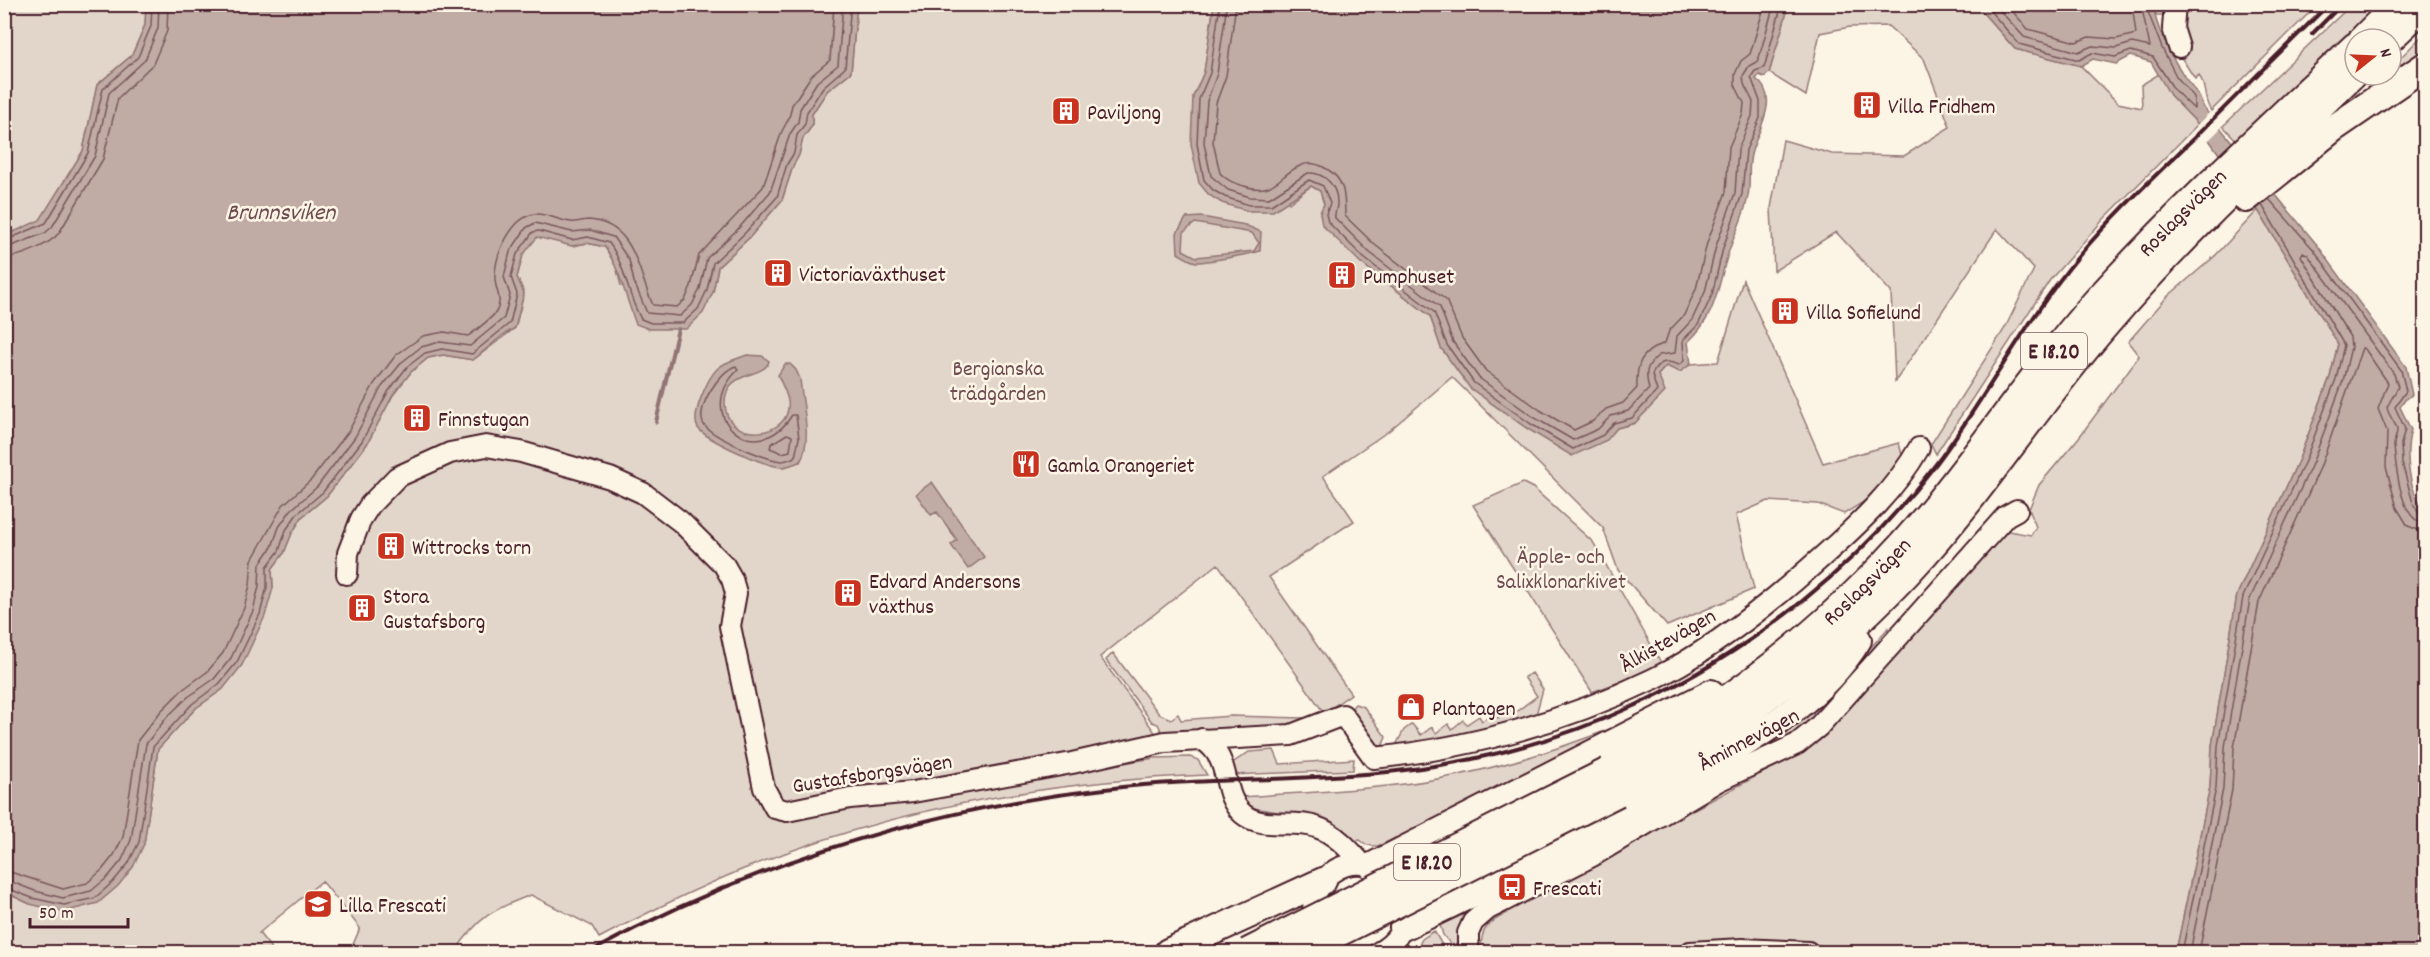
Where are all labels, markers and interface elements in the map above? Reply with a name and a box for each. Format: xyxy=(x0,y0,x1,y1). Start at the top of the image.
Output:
north arrow xyxy=(2343,27,2403,87)
text: N xyxy=(2373,46,2397,61)
building icon: Villa Fridhem xyxy=(1851,89,1883,121)
place label: Villa Fridhem xyxy=(1888,93,1996,124)
building icon: Paviljong xyxy=(1050,95,1082,127)
place label: Paviljong xyxy=(1087,99,1161,130)
street label: Roslagsvägen xyxy=(2133,163,2235,265)
water label: Brunnsviken xyxy=(227,197,336,231)
building icon: Victoriaväxthuset xyxy=(762,257,794,289)
building icon: Pumphuset xyxy=(1326,259,1358,291)
place label: Victoriaväxthuset xyxy=(799,261,946,292)
place label: Pumphuset xyxy=(1363,263,1454,294)
building icon: Villa Sofielund xyxy=(1769,295,1801,327)
place label: Villa Sofielund xyxy=(1806,299,1921,330)
road number: E 18.20 xyxy=(2021,333,2087,369)
park label: Bergianska trädgården xyxy=(950,355,1046,411)
building icon: Finnstugan xyxy=(401,402,433,434)
place label: Finnstugan xyxy=(438,406,529,437)
restaurant icon: Gamla Orangeriet xyxy=(1010,448,1042,480)
place label: Gamla Orangeriet xyxy=(1047,452,1195,483)
building icon: Wittrocks torn xyxy=(375,530,407,562)
street label: Roslagsvägen xyxy=(1817,532,1920,635)
place label: Wittrocks torn xyxy=(412,534,531,565)
park label: Äpple- och Salixklonarkivet xyxy=(1496,543,1626,599)
place label: Edvard Andersons växthus xyxy=(869,568,1021,624)
building icon: Edvard Andersons växthus xyxy=(832,577,864,609)
place label: Stora Gustafsborg xyxy=(383,583,485,639)
building icon: Stora Gustafsborg xyxy=(346,592,378,624)
street label: Ålkistevägen xyxy=(1615,602,1723,682)
shop icon: Plantagen xyxy=(1395,691,1427,723)
place label: Plantagen xyxy=(1432,695,1516,726)
street label: Åminnevägen xyxy=(1694,702,1806,781)
street label: Gustafsborgsvägen xyxy=(790,748,955,803)
road number: E 18.20 xyxy=(1394,844,1460,880)
bus stop icon: Frescati xyxy=(1496,871,1528,903)
place label: Frescati xyxy=(1533,875,1601,906)
school or university icon: Lilla Frescati xyxy=(302,888,334,920)
scale bar xyxy=(30,891,128,929)
place label: Lilla Frescati xyxy=(339,892,446,923)
text: 50 m xyxy=(39,902,74,927)

